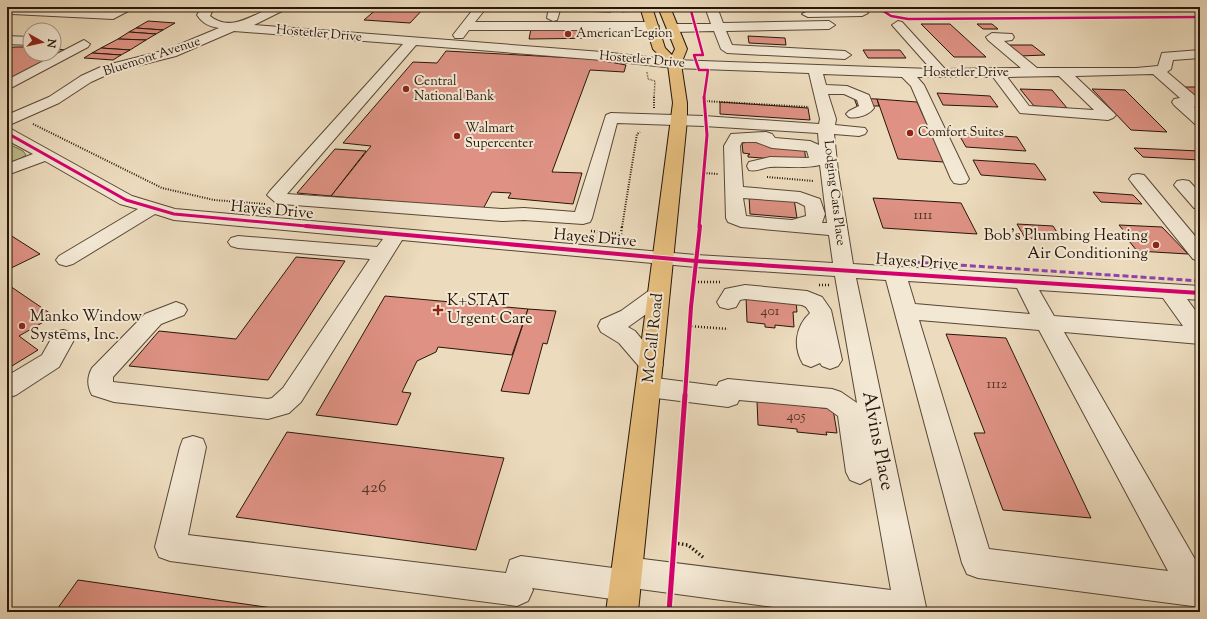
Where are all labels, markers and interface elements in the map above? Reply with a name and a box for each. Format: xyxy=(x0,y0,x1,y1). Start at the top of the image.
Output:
street label: Hostetler Drive xyxy=(275,21,363,47)
north arrow xyxy=(22,22,62,62)
place label: American Legion xyxy=(576,25,673,43)
marker: American Legion xyxy=(563,29,573,39)
street label: Bluemont Avenue xyxy=(101,33,203,81)
text: N xyxy=(42,37,60,49)
street label: Hostetler Drive xyxy=(598,47,686,73)
street label: Hostetler Drive xyxy=(923,64,1009,82)
place label: Central National Bank xyxy=(414,73,494,106)
marker: Central National Bank xyxy=(401,84,411,94)
place label: Walmart Supercenter xyxy=(465,120,533,153)
place label: Comfort Suites xyxy=(918,124,1004,142)
marker: Comfort Suites xyxy=(905,128,915,138)
marker: Walmart Supercenter xyxy=(452,131,462,141)
street label: Lodging Cats Place xyxy=(819,139,849,247)
street label: Hayes Drive xyxy=(230,196,314,226)
house number: 1111 xyxy=(913,206,933,226)
street label: Hayes Drive xyxy=(553,224,637,254)
place label: Bob's Plumbing Heating Air Conditioning xyxy=(984,225,1148,266)
marker: Bob's Plumbing Heating Air Conditioning xyxy=(1151,240,1161,250)
street label: Hayes Drive xyxy=(875,249,959,277)
place label: K+STAT Urgent Care xyxy=(447,290,533,331)
street label: McCall Road xyxy=(638,292,670,384)
house number: 401 xyxy=(761,302,780,322)
marker: K+STAT Urgent Care xyxy=(432,304,444,316)
place label: Manko Window Systems, Inc. xyxy=(30,306,142,347)
marker: Manko Window Systems, Inc. xyxy=(17,321,27,331)
house number: 1112 xyxy=(987,375,1008,395)
street label: Alvins Place xyxy=(854,389,900,493)
house number: 405 xyxy=(786,407,806,427)
house number: 426 xyxy=(362,476,386,500)

